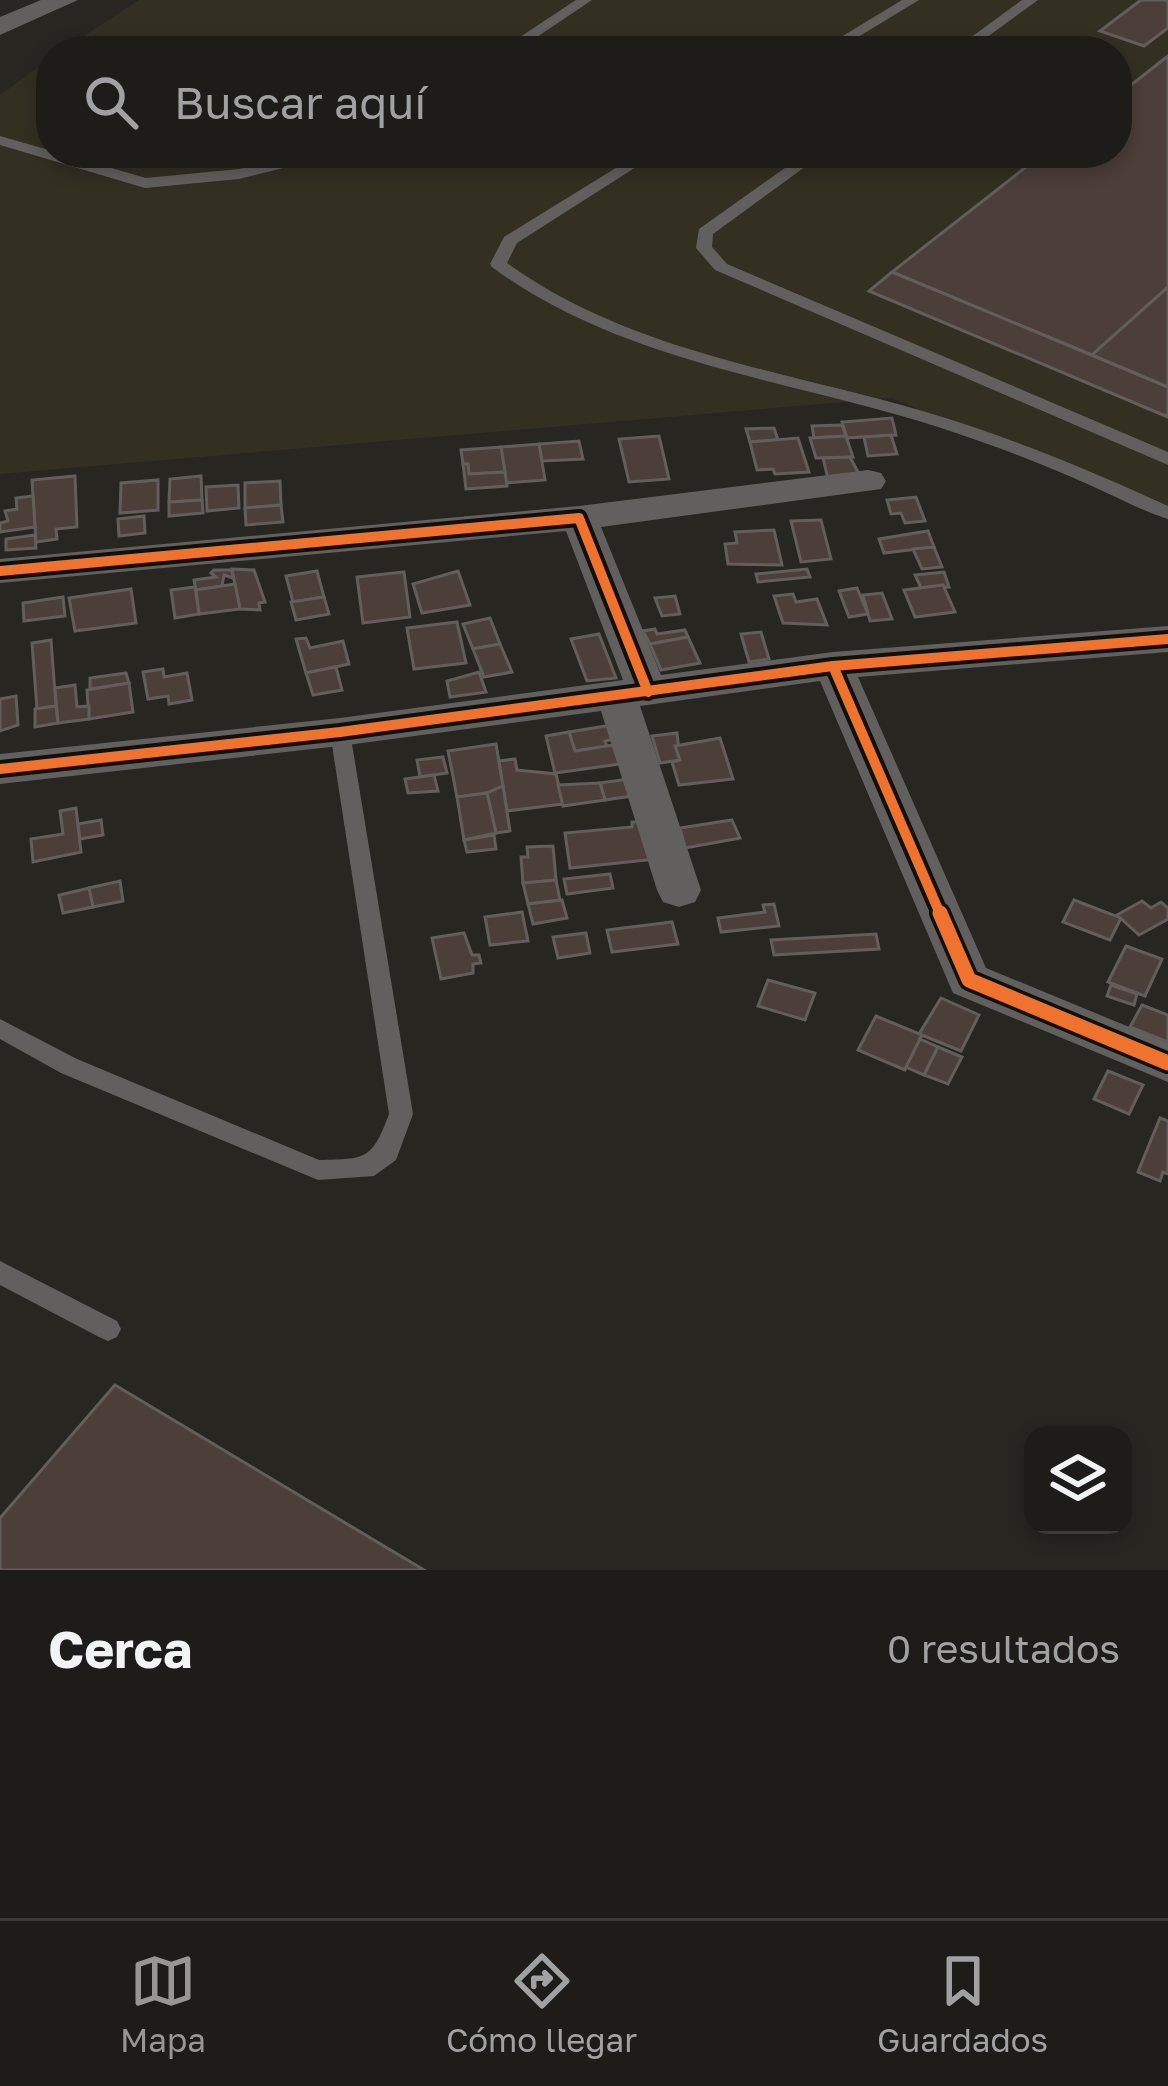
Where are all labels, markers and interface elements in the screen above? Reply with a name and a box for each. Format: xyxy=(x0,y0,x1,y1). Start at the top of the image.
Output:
search box xyxy=(36,36,1132,168)
icon: search xyxy=(78,69,144,135)
text: Buscar aquí xyxy=(174,75,426,129)
map controls xyxy=(1024,1426,1132,1534)
button: layers xyxy=(1024,1426,1132,1534)
text: Cerca xyxy=(48,1618,192,1679)
text: 0 resultados xyxy=(887,1625,1120,1672)
tab: Mapa xyxy=(120,1948,206,2059)
tab: Cómo llegar xyxy=(446,1948,637,2059)
tab: Guardados xyxy=(877,1948,1048,2059)

